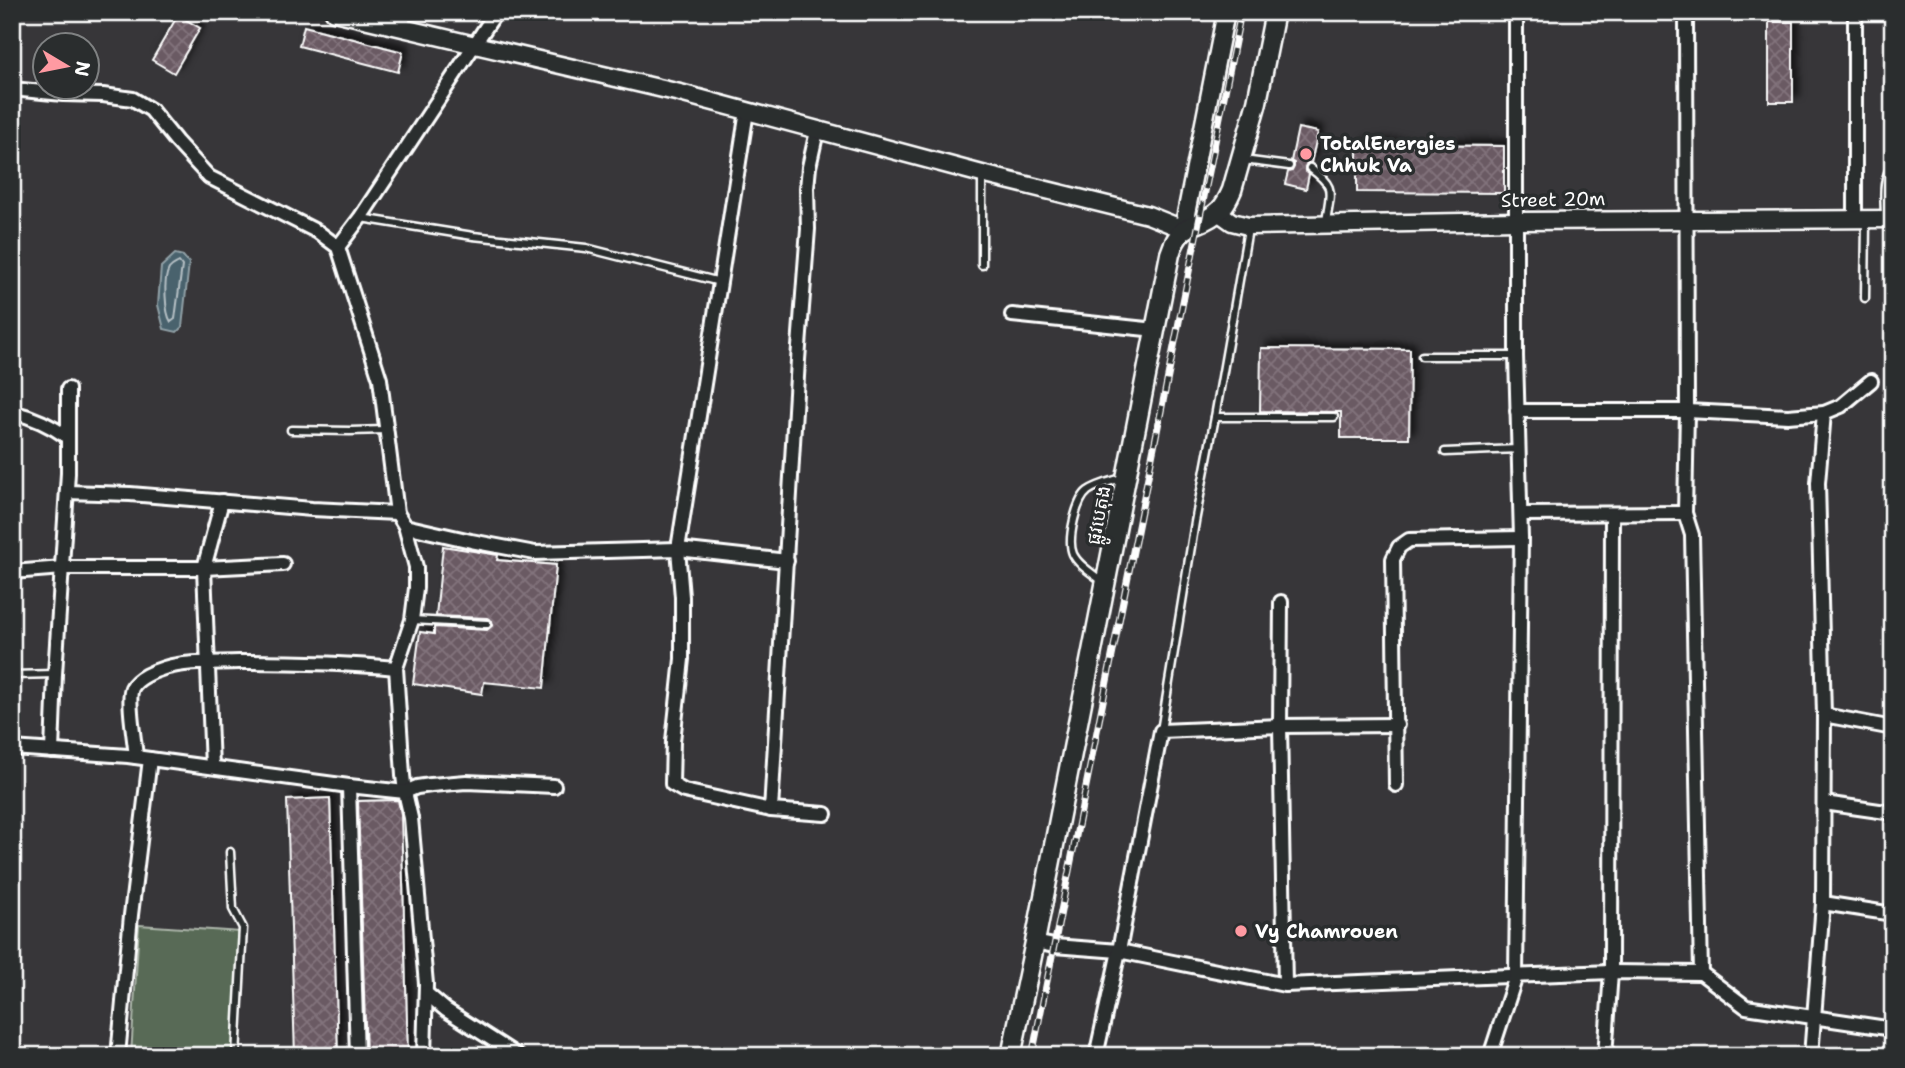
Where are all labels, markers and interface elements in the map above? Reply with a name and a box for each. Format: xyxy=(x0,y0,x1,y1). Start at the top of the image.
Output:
north arrow xyxy=(32,32,102,102)
text: N xyxy=(69,59,96,78)
place label: TotalEnergies Chhuk Va xyxy=(1320,131,1456,178)
marker: TotalEnergies Chhuk Va xyxy=(1298,146,1314,162)
street label: Street 20m xyxy=(1501,186,1605,213)
street label: ផ្លូវបេតុង xyxy=(1081,483,1121,548)
place label: Vy Chamrouen xyxy=(1255,919,1398,944)
marker: Vy Chamrouen xyxy=(1233,923,1249,939)

